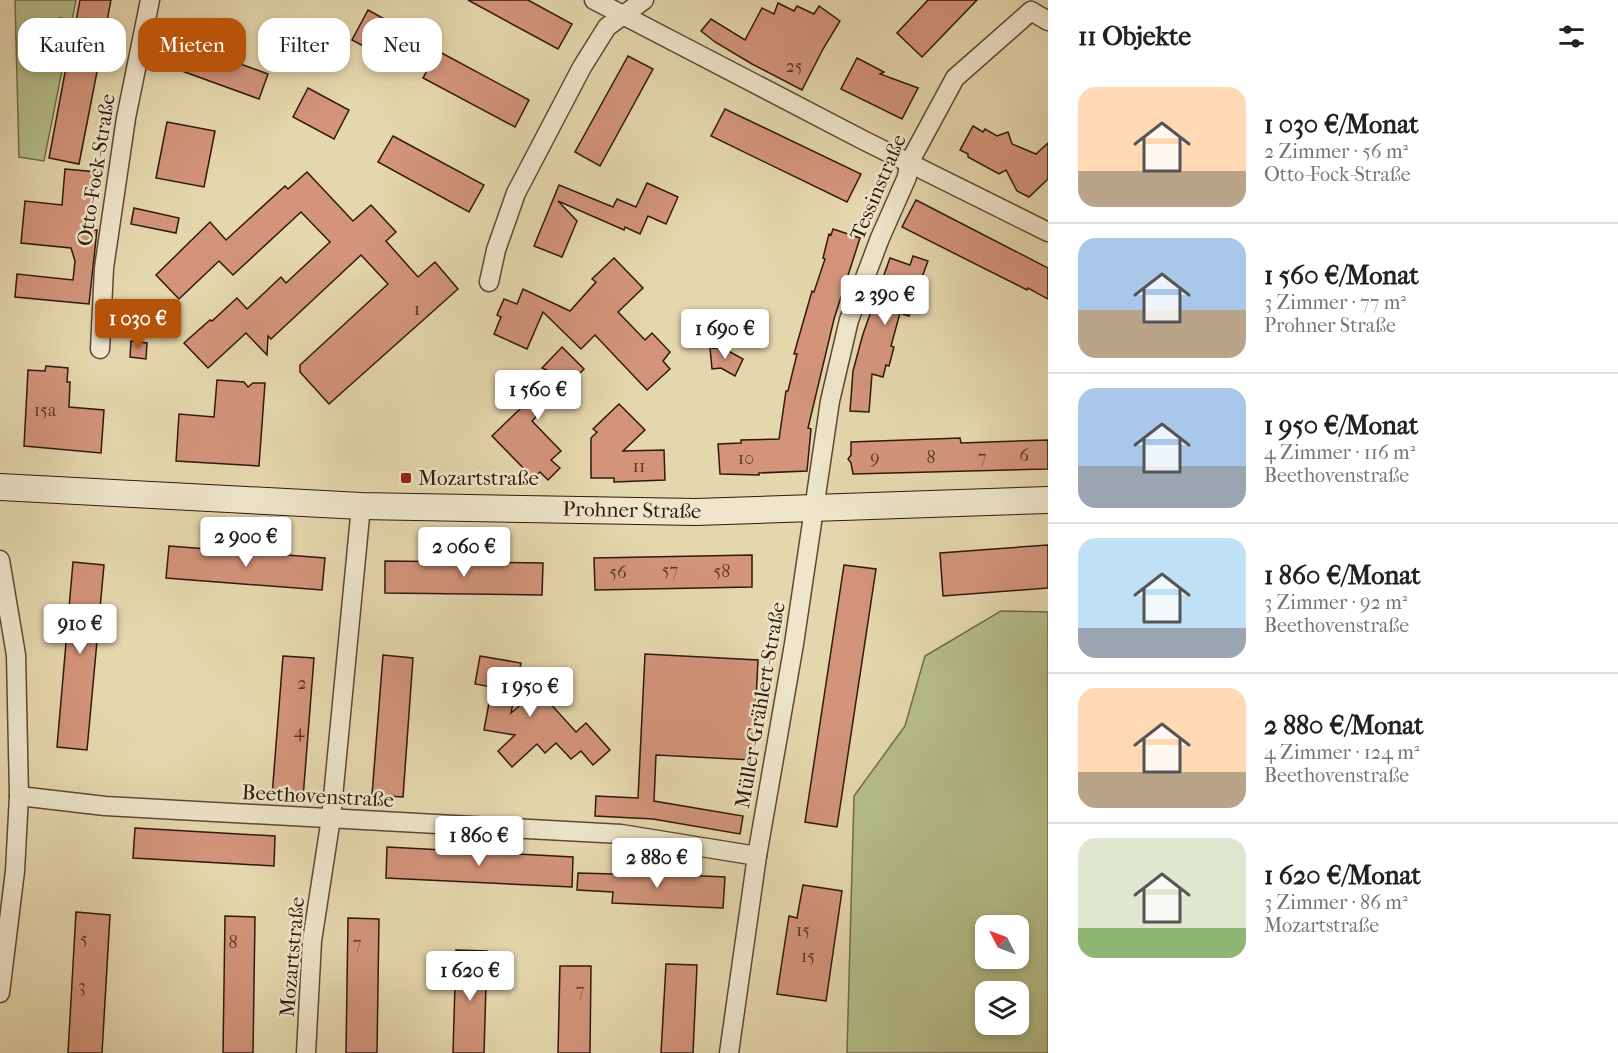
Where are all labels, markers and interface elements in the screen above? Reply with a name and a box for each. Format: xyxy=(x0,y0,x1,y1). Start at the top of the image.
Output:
chip: Kaufen xyxy=(18,18,126,72)
chip: Mieten xyxy=(138,18,246,72)
chip: Filter xyxy=(258,18,350,72)
chip: Neu xyxy=(362,18,442,72)
icon: filters xyxy=(1555,20,1588,53)
text: 11 Objekte xyxy=(1078,21,1191,52)
house number: 25 xyxy=(785,56,803,77)
street label: Otto-Fock-Straße xyxy=(72,92,120,248)
text: 1 030 €/Monat xyxy=(1264,109,1418,140)
icon: home xyxy=(1126,111,1198,183)
street label: Tessinstraße xyxy=(845,131,911,243)
text: 2 Zimmer · 56 m² xyxy=(1264,140,1408,163)
text: Otto-Fock-Straße xyxy=(1264,163,1411,186)
text: 1 560 €/Monat xyxy=(1264,260,1419,291)
icon: home xyxy=(1126,262,1198,334)
pin: 2 390 € xyxy=(830,275,940,326)
text: 2 390 € xyxy=(855,283,915,306)
text: 3 Zimmer · 77 m² xyxy=(1264,291,1406,314)
pin: 1 030 € xyxy=(83,299,193,350)
house number: 1 xyxy=(414,299,420,320)
text: 1 030 € xyxy=(109,307,167,330)
pin: 1 690 € xyxy=(670,309,780,360)
text: Prohner Straße xyxy=(1264,314,1396,337)
text: 1 690 € xyxy=(695,317,755,340)
pin: 1 560 € xyxy=(483,370,593,421)
text: 1 560 € xyxy=(509,378,567,401)
house number: 15a xyxy=(34,400,57,421)
text: 1 950 €/Monat xyxy=(1264,410,1418,441)
icon: home xyxy=(1126,412,1198,484)
text: 4 Zimmer · 116 m² xyxy=(1264,441,1415,464)
house number: 6 xyxy=(1019,445,1029,466)
house number: 9 xyxy=(870,447,880,468)
house number: 8 xyxy=(926,447,936,468)
house number: 7 xyxy=(978,447,987,468)
house number: 10 xyxy=(738,448,754,469)
house number: 11 xyxy=(633,456,645,477)
text: Beethovenstraße xyxy=(1264,464,1409,487)
place label: Mozartstraße xyxy=(418,466,539,490)
marker: Mozartstraße xyxy=(399,471,413,485)
street label: Prohner Straße xyxy=(563,497,701,523)
pin: 2 900 € xyxy=(191,517,301,568)
text: 2 900 € xyxy=(214,525,278,548)
pin: 2 060 € xyxy=(409,527,519,578)
text: 2 060 € xyxy=(432,535,496,558)
house number: 57 xyxy=(662,560,679,581)
text: 1 860 €/Monat xyxy=(1264,560,1421,591)
house number: 58 xyxy=(714,561,730,582)
house number: 56 xyxy=(609,562,627,583)
icon: home xyxy=(1126,562,1198,634)
text: 3 Zimmer · 92 m² xyxy=(1264,591,1407,614)
street label: Müller-Grählert-Straße xyxy=(730,600,790,810)
pin: 910 € xyxy=(38,604,122,655)
text: 910 € xyxy=(58,612,102,635)
text: Beethovenstraße xyxy=(1264,614,1409,637)
pin: 1 950 € xyxy=(475,667,585,718)
house number: 2 xyxy=(297,673,307,694)
text: 1 950 € xyxy=(501,675,559,698)
text: 2 880 €/Monat xyxy=(1264,710,1424,741)
icon: home xyxy=(1126,712,1198,784)
house number: 4 xyxy=(294,721,305,742)
text: 4 Zimmer · 124 m² xyxy=(1264,741,1420,764)
text: Beethovenstraße xyxy=(1264,764,1409,787)
street label: Beethovenstraße xyxy=(241,780,395,812)
pin: 1 860 € xyxy=(424,816,534,867)
text: 1 860 € xyxy=(449,824,509,847)
pin: 2 880 € xyxy=(602,838,712,889)
text: 2 880 € xyxy=(626,846,688,869)
text: 1 620 €/Monat xyxy=(1264,860,1421,891)
icon: home xyxy=(1126,862,1198,934)
text: 3 Zimmer · 86 m² xyxy=(1264,891,1408,914)
street label: Mozartstraße xyxy=(275,896,309,1018)
text: Mozartstraße xyxy=(1264,914,1379,937)
north arrow xyxy=(975,915,1029,969)
map controls xyxy=(975,915,1029,1035)
house number: 15 xyxy=(796,920,810,941)
house number: 5 xyxy=(80,929,88,950)
house number: 8 xyxy=(228,932,238,953)
house number: 7 xyxy=(353,933,362,954)
house number: 15 xyxy=(801,946,815,967)
pin: 1 620 € xyxy=(415,951,525,1002)
text: 1 620 € xyxy=(440,959,500,982)
house number: 3 xyxy=(78,976,86,997)
house number: 7 xyxy=(576,980,585,1001)
button: layers xyxy=(975,981,1029,1035)

